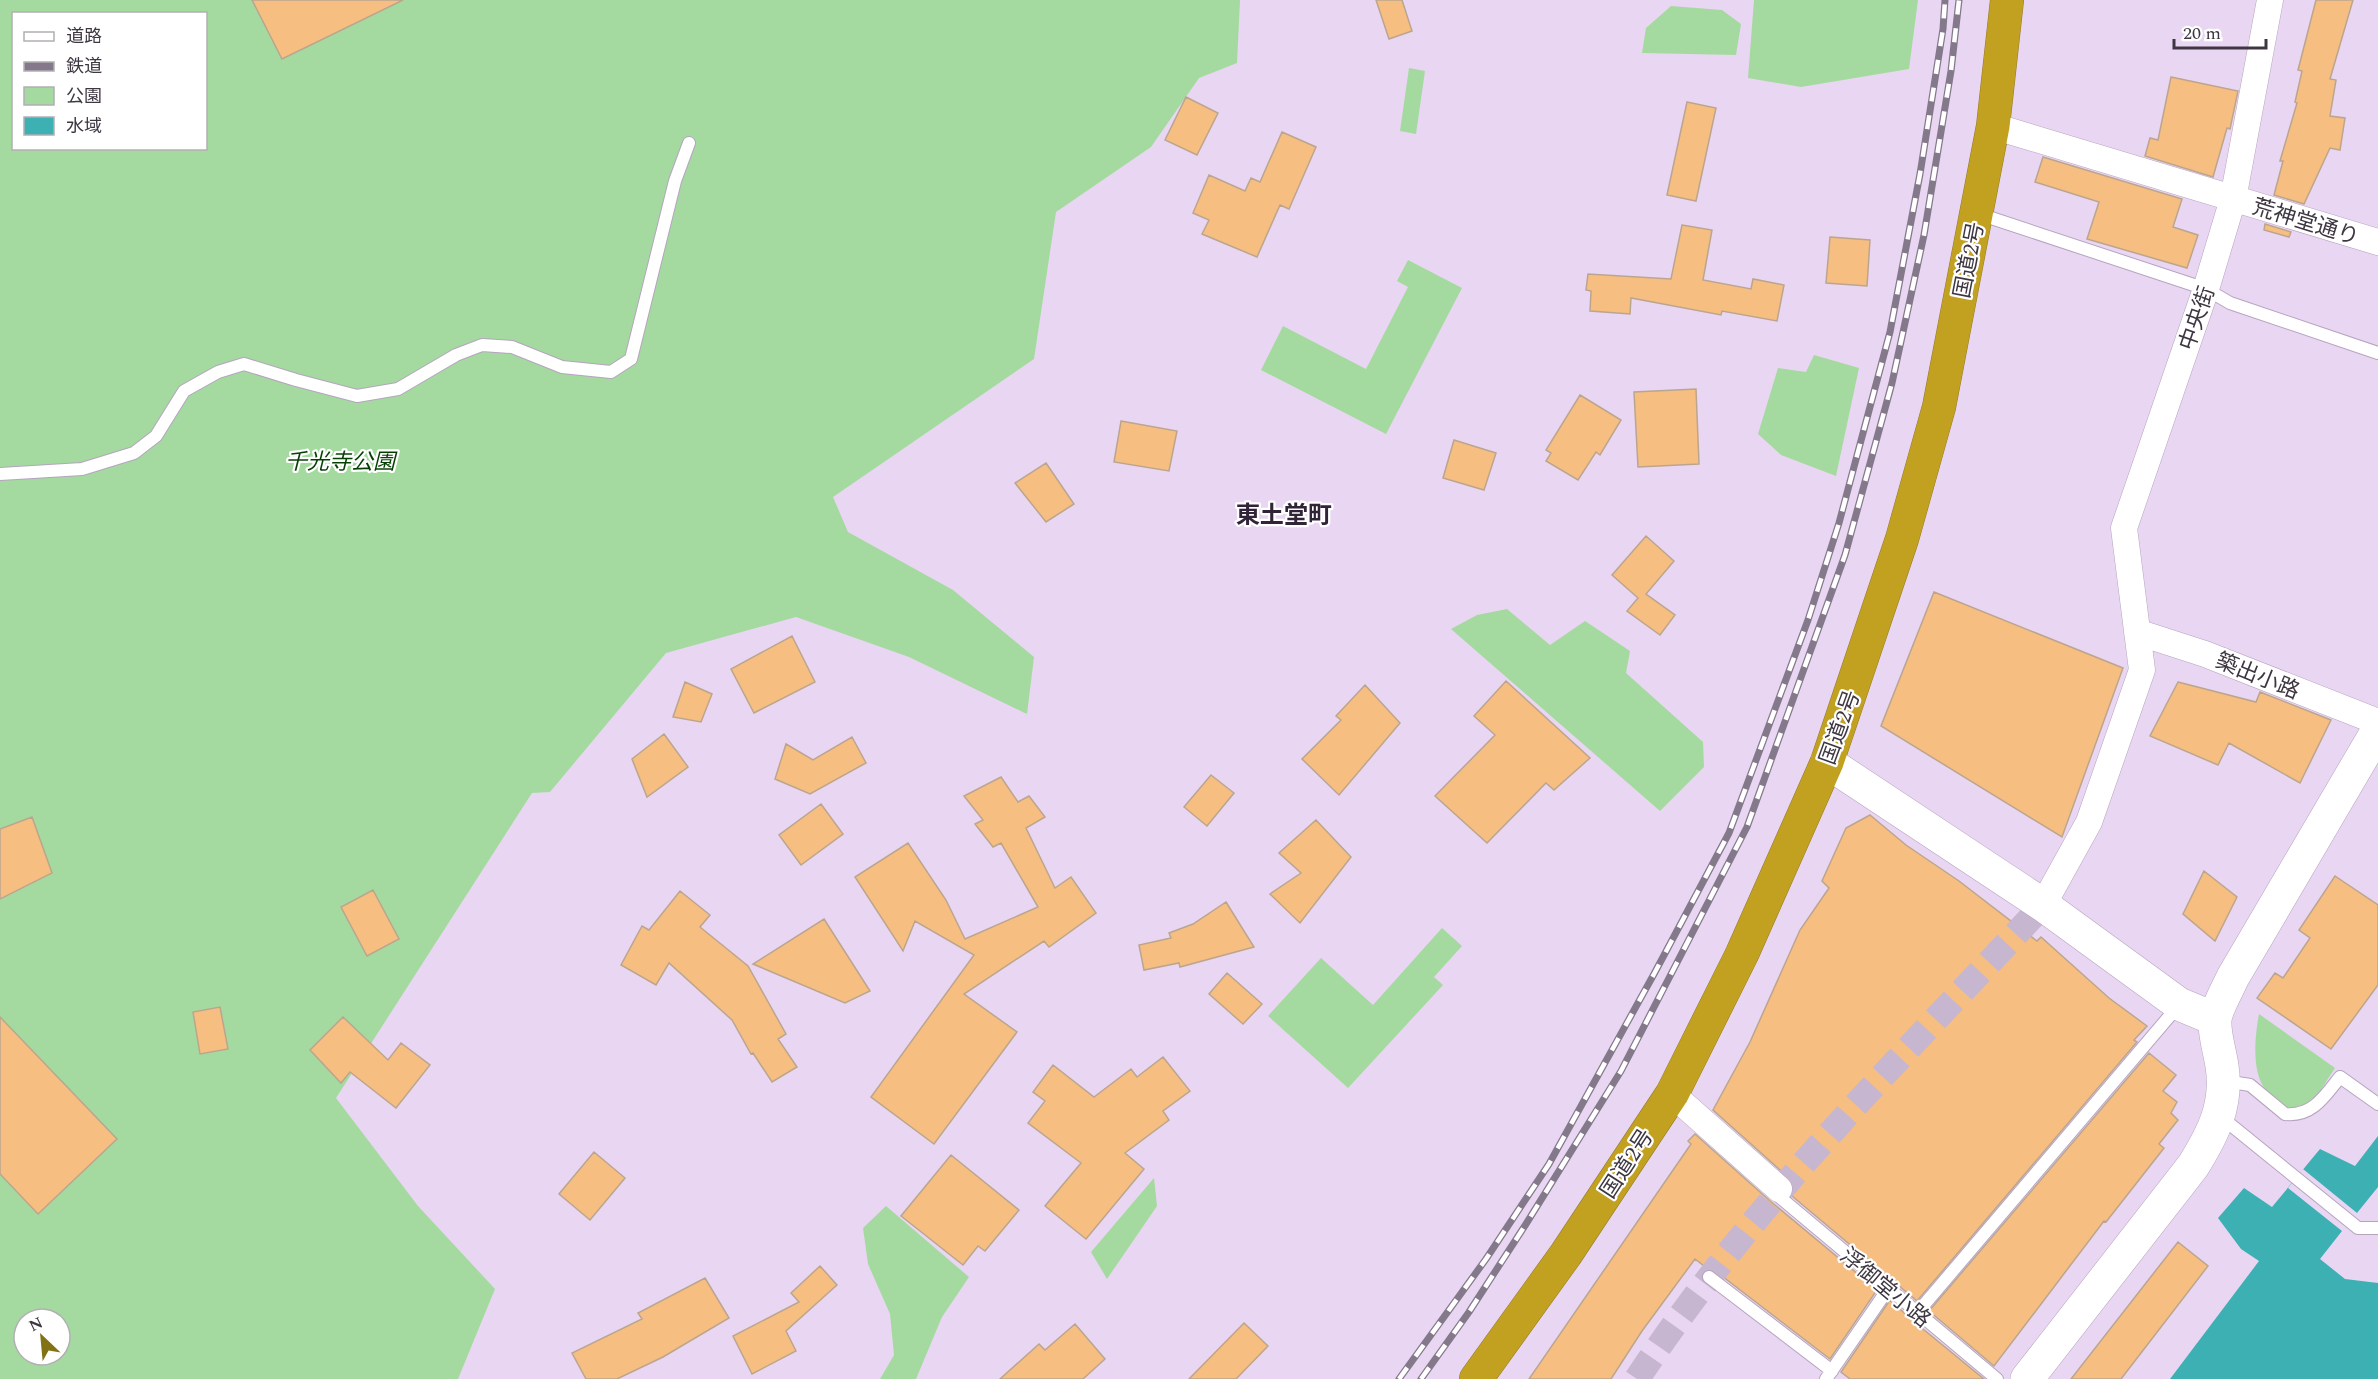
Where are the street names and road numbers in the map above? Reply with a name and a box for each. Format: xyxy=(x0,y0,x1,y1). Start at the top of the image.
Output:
street label: 荒神堂通り xyxy=(2248,191,2363,254)
street label: 国道2号 xyxy=(1946,219,1993,301)
street label: 中央街 xyxy=(2171,282,2224,355)
street label: 築出小路 xyxy=(2210,645,2304,708)
street label: 国道2号 xyxy=(1812,686,1869,769)
street label: 国道2号 xyxy=(1592,1123,1662,1205)
street label: 浮御堂小路 xyxy=(1832,1240,1938,1336)

